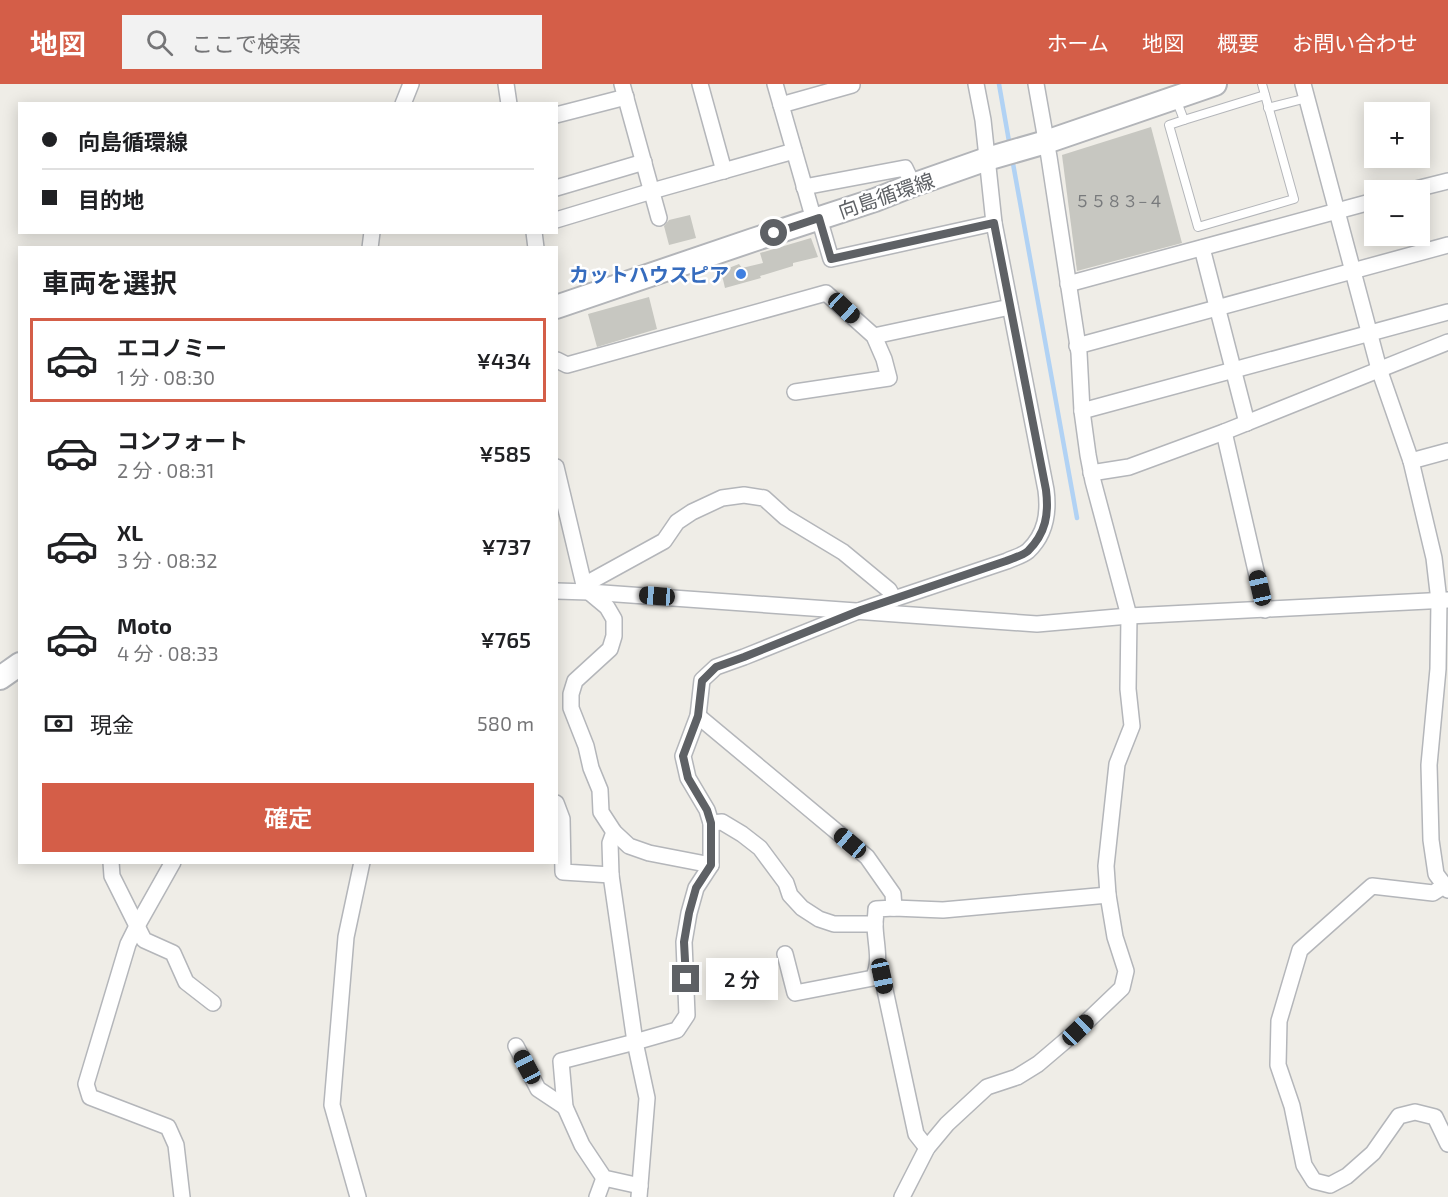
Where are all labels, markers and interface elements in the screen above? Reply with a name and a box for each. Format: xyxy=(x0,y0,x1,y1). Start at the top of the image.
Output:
search box xyxy=(122,15,542,69)
text: 地図 xyxy=(30,26,86,60)
icon: search xyxy=(143,26,176,59)
text: ここで検索 xyxy=(191,30,301,56)
text: ホーム xyxy=(1047,30,1109,55)
text: 地図 xyxy=(1142,30,1184,55)
text: 概要 xyxy=(1217,30,1259,55)
text: お問い合わせ xyxy=(1292,30,1418,55)
map controls xyxy=(1364,102,1430,246)
button: + xyxy=(1364,102,1430,168)
text: 向島循環線 xyxy=(78,128,188,154)
street label: 向島循環線 xyxy=(835,167,937,223)
button: − xyxy=(1364,180,1430,246)
text: 目的地 xyxy=(78,186,144,212)
house number: ５５８３−４ xyxy=(1074,191,1164,210)
route start xyxy=(760,219,787,246)
place label: カットハウスピア xyxy=(569,262,729,286)
text: 車両を選択 xyxy=(42,266,177,298)
marker: カットハウスピア xyxy=(734,267,748,281)
car xyxy=(825,289,863,327)
icon: car xyxy=(45,333,99,387)
text: エコノミー xyxy=(117,334,227,360)
text: ¥434 xyxy=(477,347,531,373)
text: 1 分 · 08:30 xyxy=(117,365,215,389)
icon: car xyxy=(45,426,99,480)
text: コンフォート xyxy=(117,427,248,453)
text: ¥585 xyxy=(479,440,531,466)
text: 2 分 · 08:31 xyxy=(117,458,214,482)
icon: car xyxy=(45,519,99,573)
text: XL xyxy=(117,519,143,545)
text: ¥737 xyxy=(482,533,531,559)
text: 3 分 · 08:32 xyxy=(117,548,218,572)
car xyxy=(1247,568,1273,608)
car xyxy=(638,586,676,606)
icon: car xyxy=(45,612,99,666)
text: Moto xyxy=(117,612,172,638)
text: ¥765 xyxy=(481,626,531,652)
text: 4 分 · 08:33 xyxy=(117,641,219,665)
icon: cash xyxy=(42,707,75,740)
text: 現金 xyxy=(90,711,134,737)
text: 580 m xyxy=(477,711,534,735)
button: 確定 xyxy=(42,783,534,852)
car xyxy=(830,825,870,861)
car xyxy=(869,957,895,995)
callout: 2 分 xyxy=(707,958,779,1000)
route end xyxy=(672,965,699,992)
text: 2 分 xyxy=(724,967,760,991)
car xyxy=(1059,1011,1097,1049)
car xyxy=(511,1047,543,1087)

